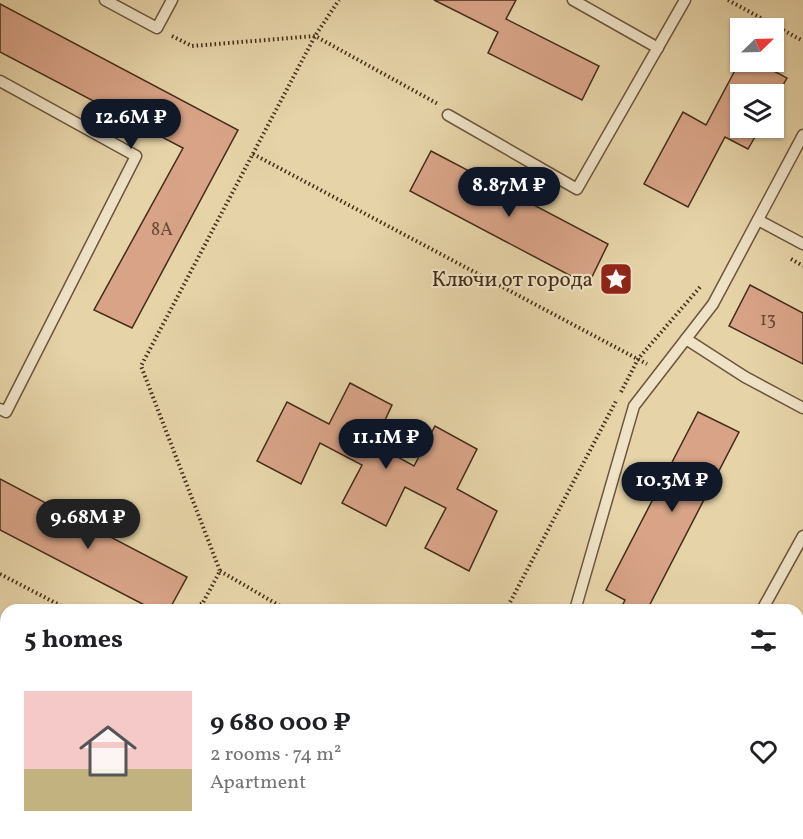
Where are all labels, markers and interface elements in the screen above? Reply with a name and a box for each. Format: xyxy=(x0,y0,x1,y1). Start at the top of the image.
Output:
north arrow xyxy=(730,18,784,72)
map controls xyxy=(730,18,784,138)
button: layers xyxy=(730,84,784,138)
pin: 12.6M ₽ xyxy=(76,99,186,150)
text: 12.6M ₽ xyxy=(95,104,167,132)
pin: 8.87M ₽ xyxy=(454,167,564,218)
text: 8.87M ₽ xyxy=(472,172,546,200)
house number: 8А xyxy=(151,218,173,243)
place icon: Ключи от города xyxy=(598,261,634,297)
place label: Ключи от города xyxy=(432,266,593,295)
house number: 13 xyxy=(760,308,776,333)
pin: 11.1M ₽ xyxy=(331,419,441,470)
text: 11.1M ₽ xyxy=(353,424,419,452)
pin: 10.3M ₽ xyxy=(617,462,727,513)
text: 10.3M ₽ xyxy=(636,467,708,495)
pin: 9.68M ₽ xyxy=(33,499,143,550)
text: 9.68M ₽ xyxy=(50,504,126,532)
text: 5 homes xyxy=(24,622,123,658)
icon: filters xyxy=(747,624,780,657)
text: 9 680 000 ₽ xyxy=(210,705,351,741)
icon: home xyxy=(72,715,144,787)
icon: heart xyxy=(747,735,780,768)
text: 2 rooms · 74 m² xyxy=(210,741,341,769)
text: Apartment xyxy=(210,769,306,797)

